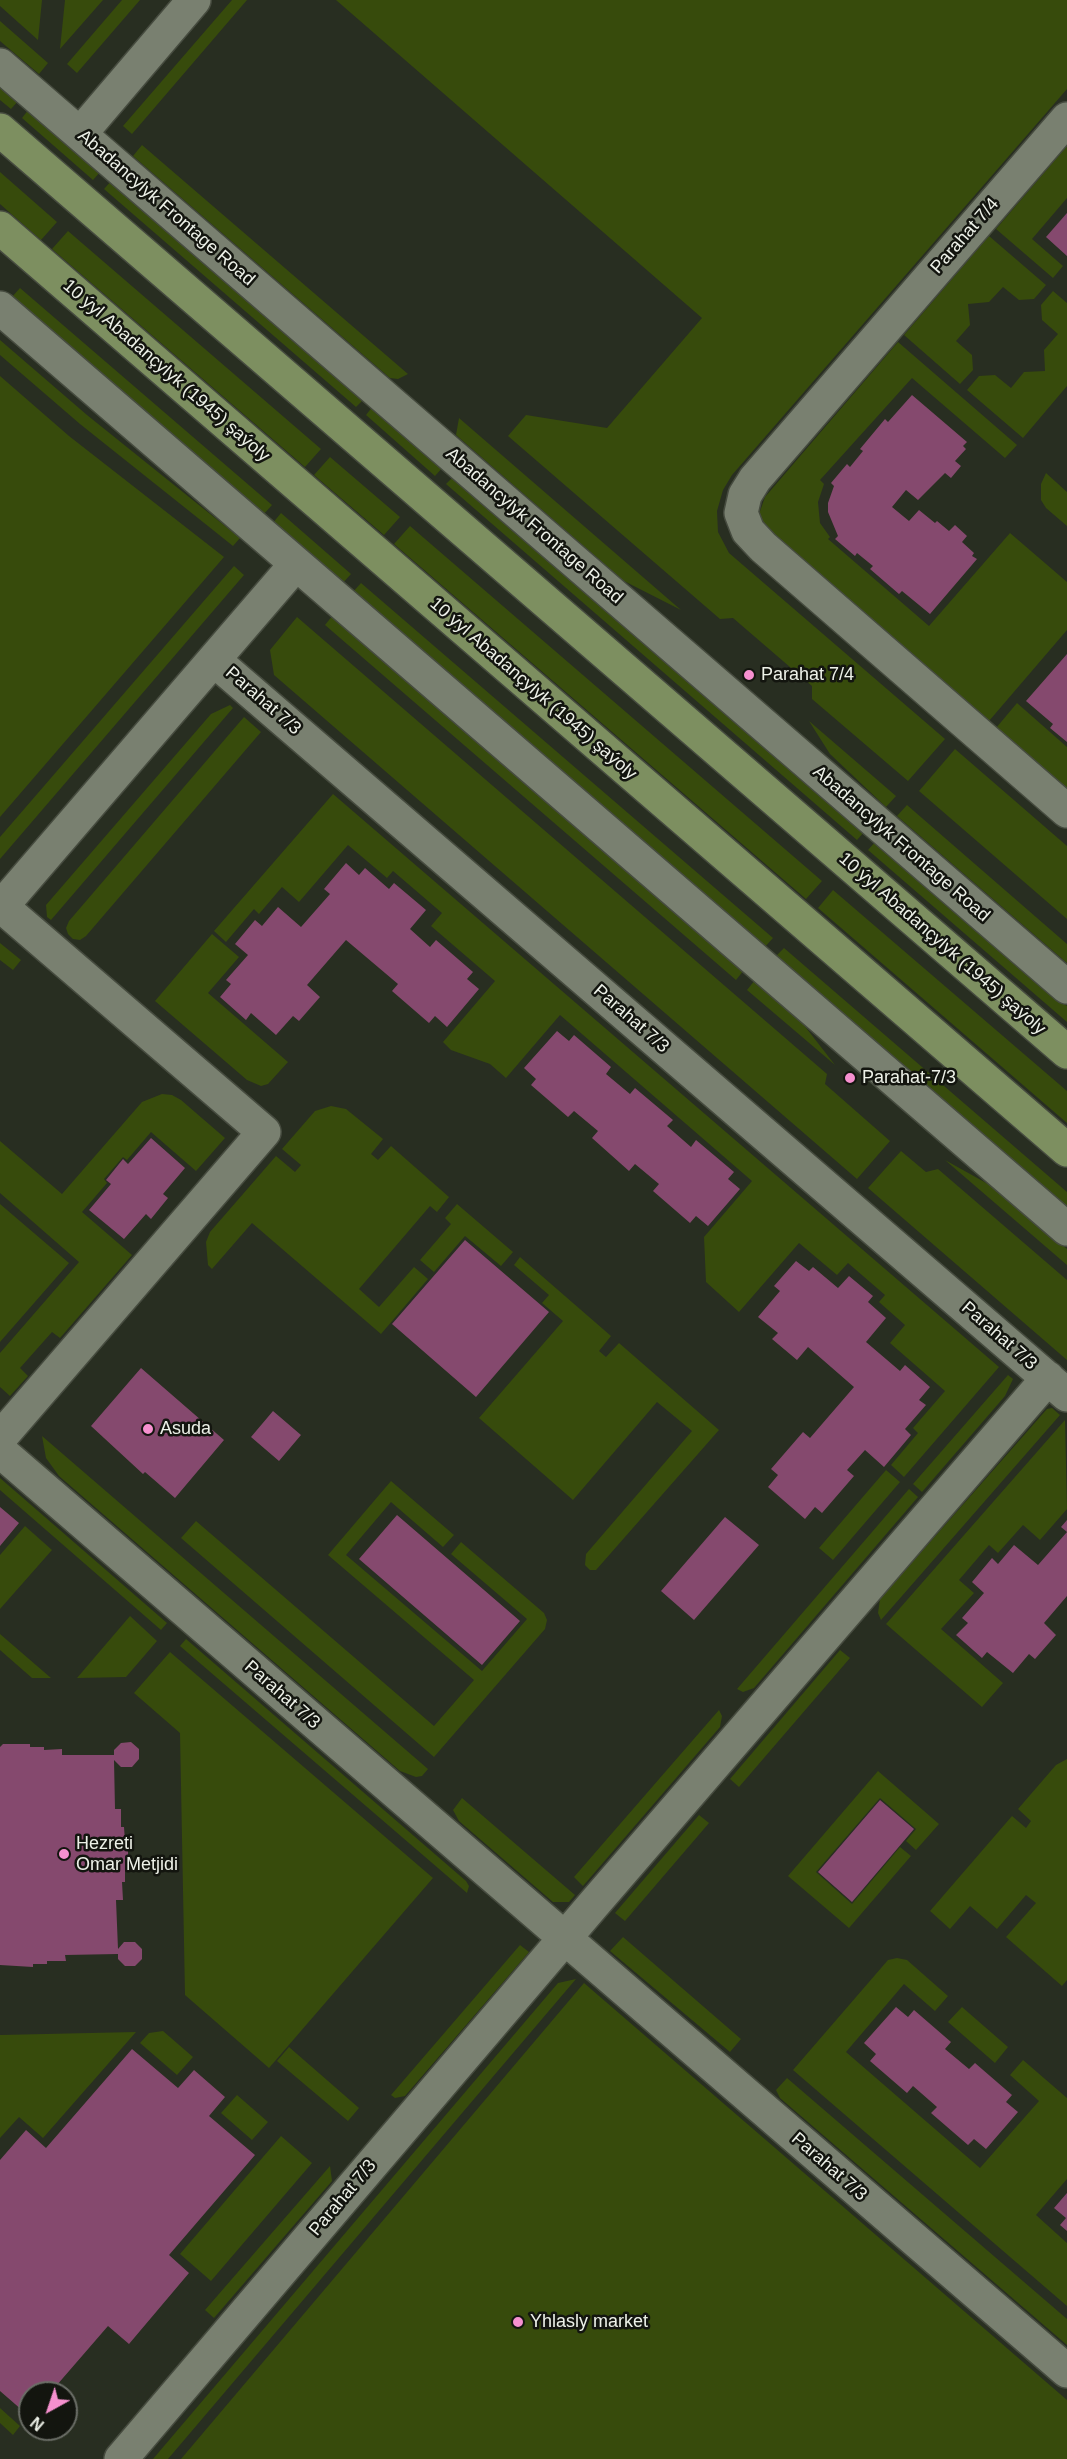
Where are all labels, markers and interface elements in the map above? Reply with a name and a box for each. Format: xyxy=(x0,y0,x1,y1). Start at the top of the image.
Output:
street label: Abadancylyk Frontage Road xyxy=(73,125,259,291)
street label: Parahat 7/4 xyxy=(926,194,1004,278)
street label: 10 ýyl Abadançylyk (1945) şaýoly xyxy=(58,275,274,467)
street label: Abadancylyk Frontage Road xyxy=(441,443,627,609)
street label: 10 ýyl Abadançylyk (1945) şaýoly xyxy=(425,593,641,785)
street label: Parahat 7/3 xyxy=(221,662,305,740)
place label: Parahat 7/4 xyxy=(761,664,854,686)
marker: Parahat 7/4 xyxy=(742,668,756,682)
street label: Abadancylyk Frontage Road xyxy=(808,761,994,927)
street label: 10 ýyl Abadançylyk (1945) şaýoly xyxy=(834,848,1050,1040)
street label: Parahat 7/3 xyxy=(589,980,673,1058)
place label: Parahat-7/3 xyxy=(862,1067,956,1089)
marker: Parahat-7/3 xyxy=(843,1071,857,1085)
street label: Parahat 7/3 xyxy=(957,1297,1041,1375)
place label: Asuda xyxy=(160,1418,211,1440)
marker: Asuda xyxy=(141,1422,155,1436)
street label: Parahat 7/3 xyxy=(240,1656,324,1734)
place label: Hezreti Omar Metjidi xyxy=(76,1833,178,1876)
marker: Hezreti Omar Metjidi xyxy=(57,1847,71,1861)
street label: Parahat 7/3 xyxy=(787,2128,871,2206)
street label: Parahat 7/3 xyxy=(305,2155,381,2241)
place label: Yhlasly market xyxy=(530,2311,648,2333)
marker: Yhlasly market xyxy=(511,2315,525,2329)
north arrow xyxy=(18,2381,78,2441)
text: N xyxy=(28,2413,47,2434)

